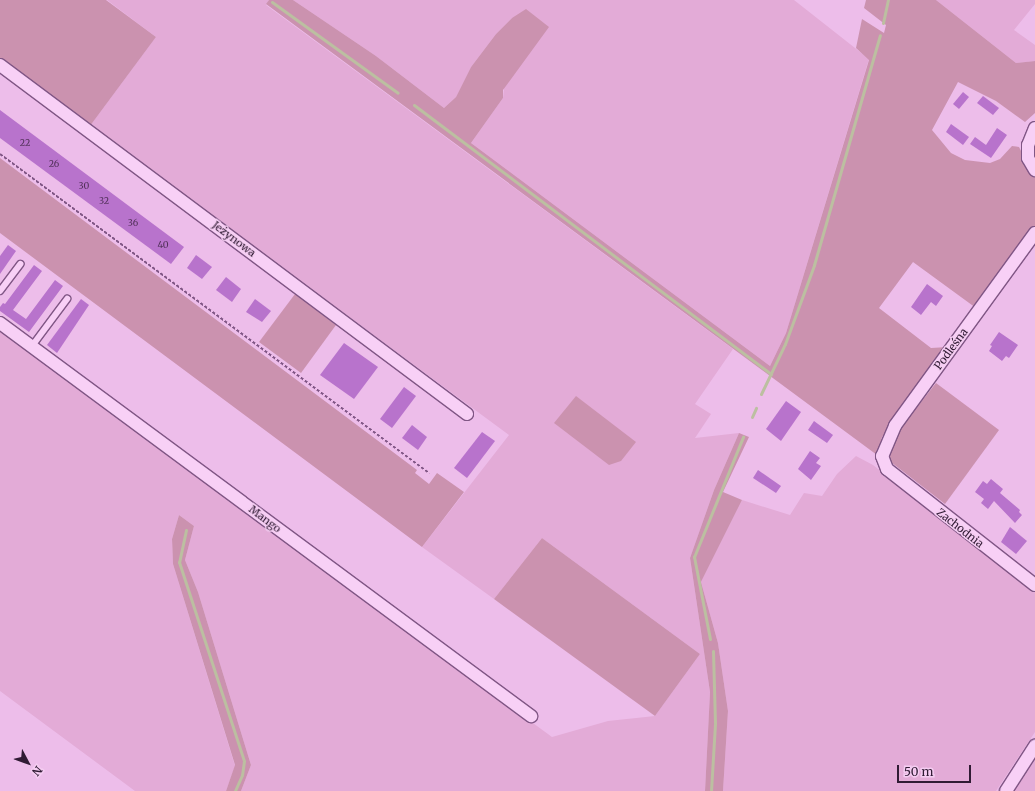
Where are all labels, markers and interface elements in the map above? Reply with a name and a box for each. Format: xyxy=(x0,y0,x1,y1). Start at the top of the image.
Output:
house number: 22 xyxy=(20,138,30,148)
house number: 26 xyxy=(49,159,59,169)
house number: 30 xyxy=(79,181,89,191)
house number: 32 xyxy=(99,196,109,206)
house number: 36 xyxy=(128,218,138,228)
street label: Jeżynowa xyxy=(210,218,258,260)
house number: 40 xyxy=(157,240,169,250)
street label: Podleśna xyxy=(932,326,970,372)
street label: Mango xyxy=(246,503,284,535)
street label: Zachodnia xyxy=(934,506,986,550)
north arrow xyxy=(8,743,48,783)
scale bar xyxy=(899,757,973,783)
text: N xyxy=(29,763,45,779)
text: 50 m xyxy=(904,764,933,779)

